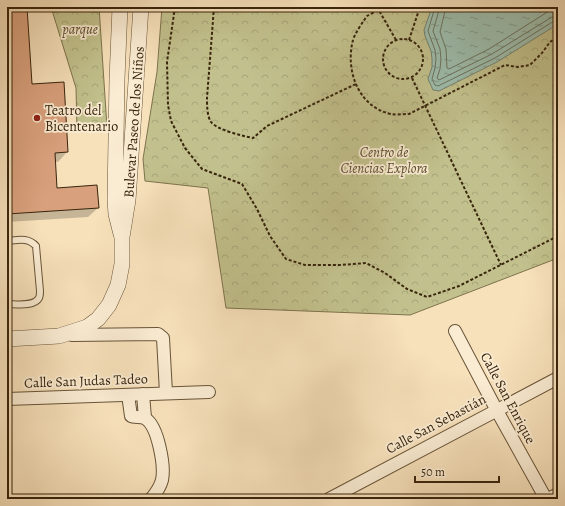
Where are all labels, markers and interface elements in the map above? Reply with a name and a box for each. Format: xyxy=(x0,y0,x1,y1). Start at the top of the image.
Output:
park label: parque xyxy=(61,20,98,39)
street label: Bulevar Paseo de los Niños xyxy=(119,46,149,198)
place label: Teatro del Bicentenario xyxy=(45,101,118,136)
marker: Teatro del Bicentenario xyxy=(32,113,42,123)
park label: Centro de Ciencias Explora xyxy=(340,143,428,178)
street label: Calle San Enrique xyxy=(476,349,540,447)
street label: Calle San Judas Tadeo xyxy=(24,369,148,393)
street label: Calle San Sebastián xyxy=(383,389,490,458)
scale bar xyxy=(415,458,499,484)
text: 50 m xyxy=(421,464,445,480)

